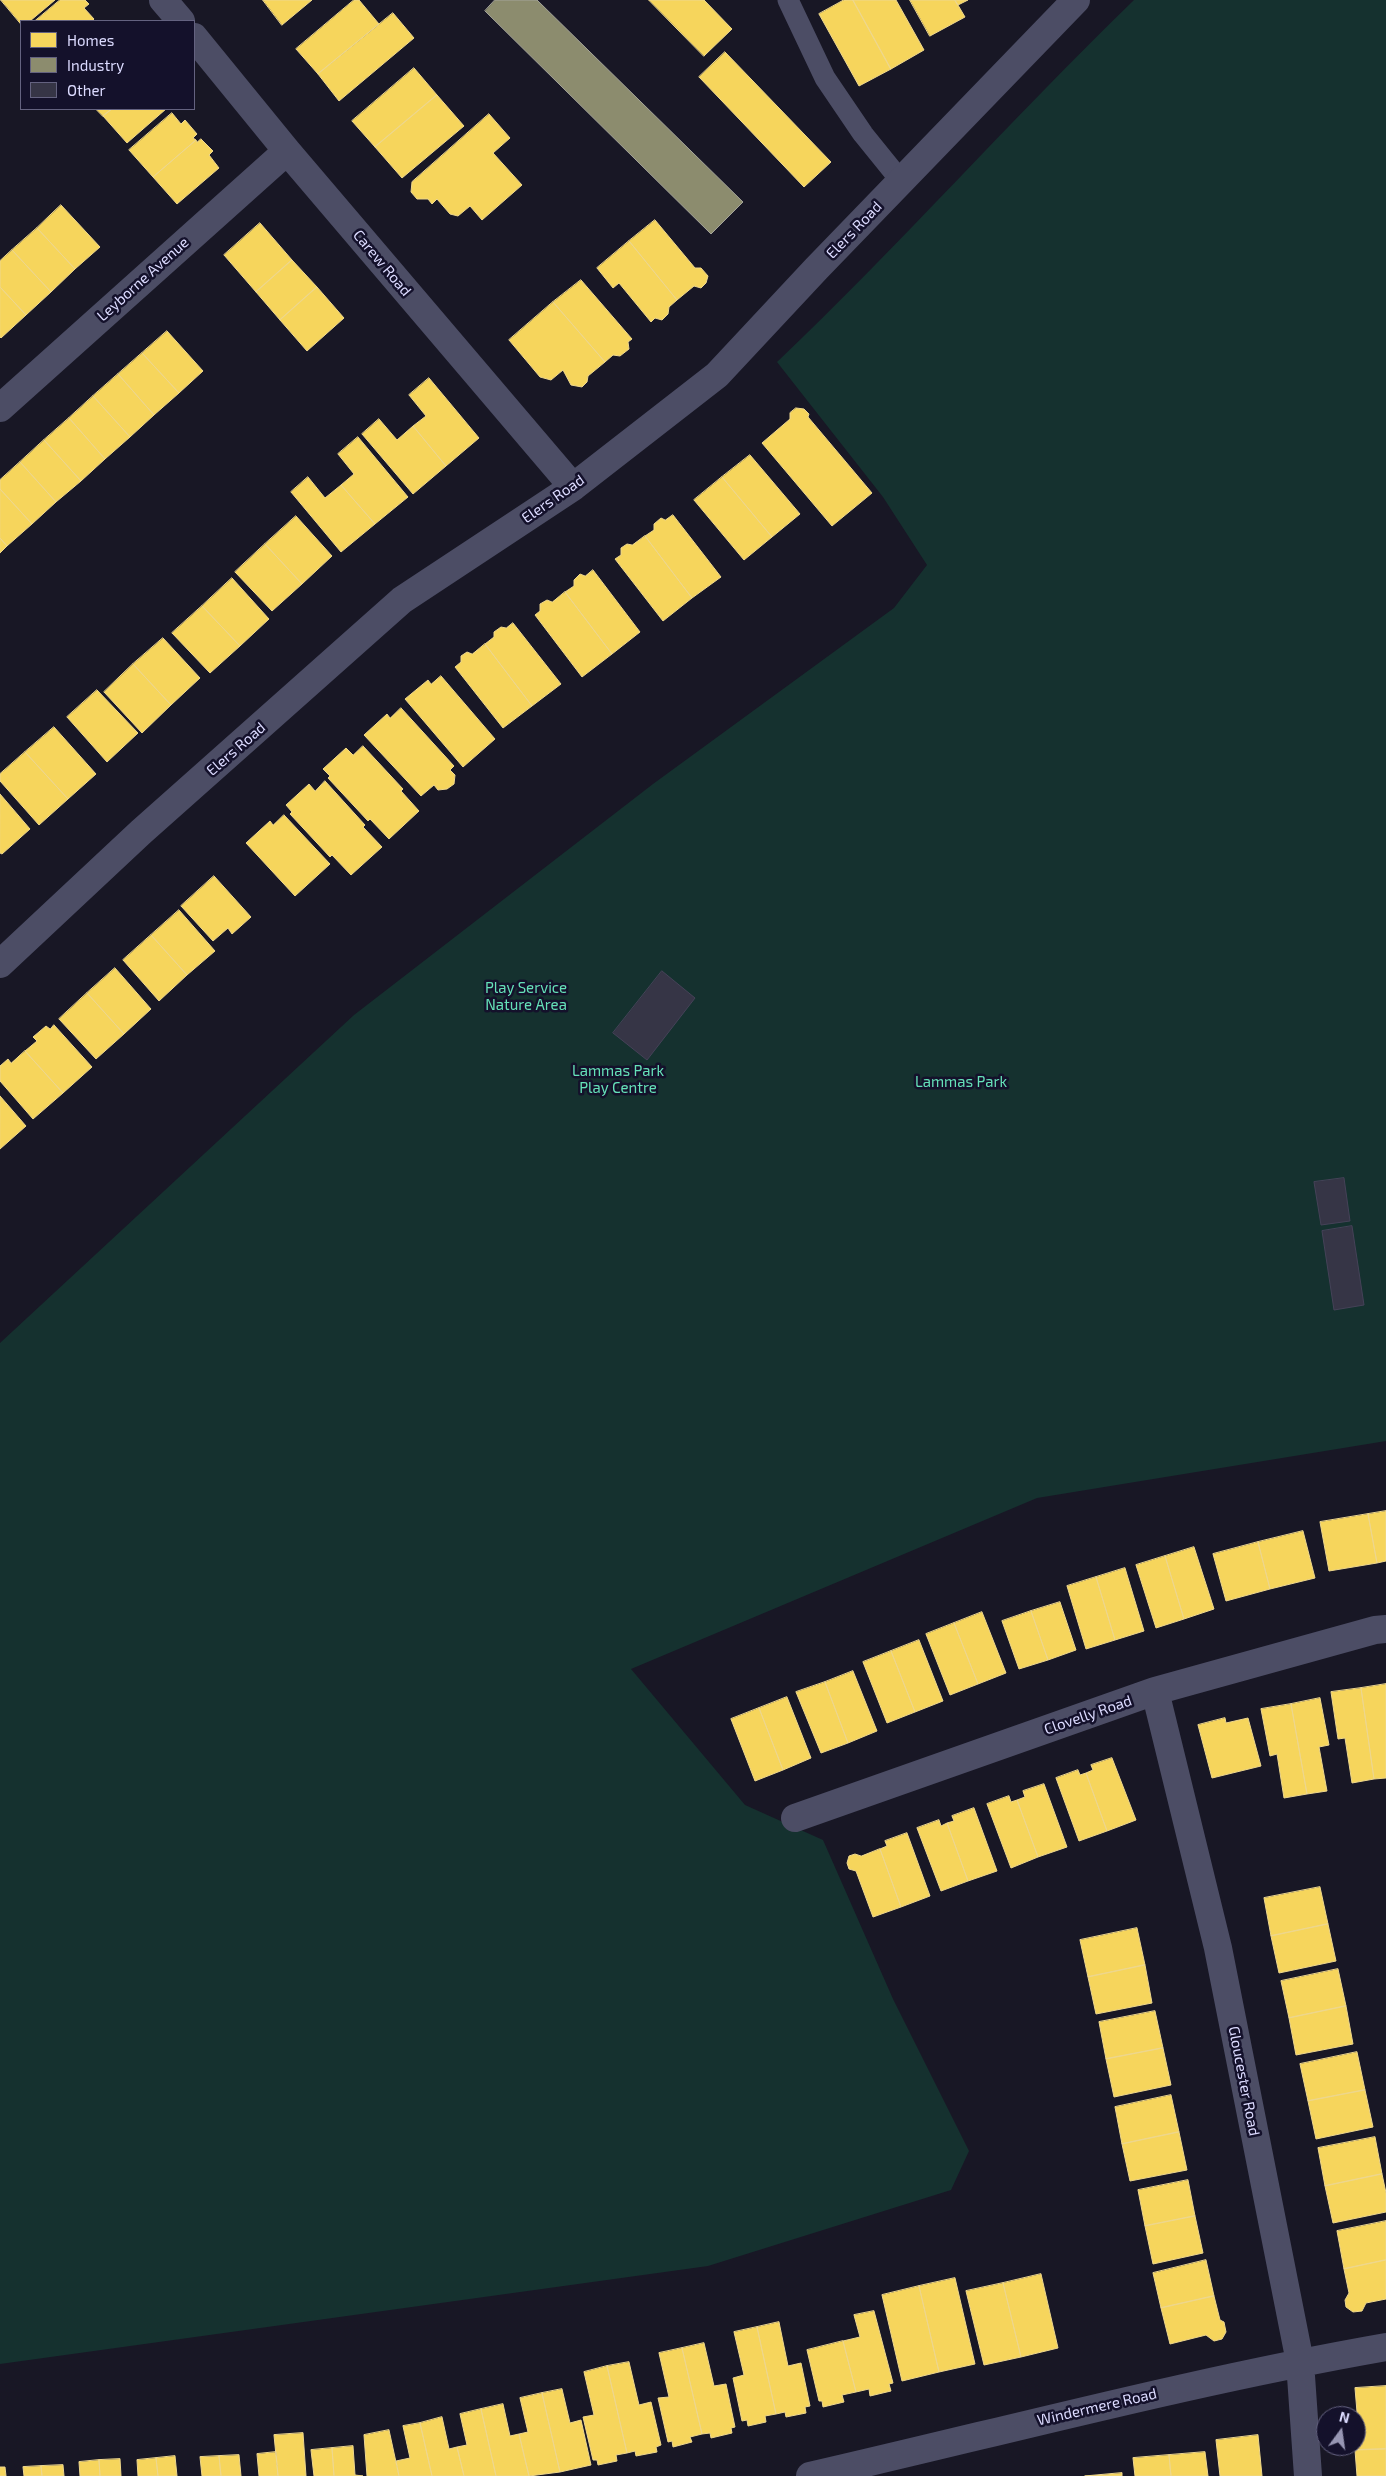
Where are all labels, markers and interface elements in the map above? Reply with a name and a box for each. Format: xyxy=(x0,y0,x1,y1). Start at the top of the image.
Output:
legend xyxy=(20,20,195,110)
text: Homes xyxy=(67,31,114,49)
text: Industry xyxy=(67,56,124,74)
text: Other xyxy=(67,81,106,99)
street label: Elers Road xyxy=(822,198,886,262)
street label: Carew Road xyxy=(349,226,415,300)
street label: Leyborne Avenue xyxy=(93,233,193,325)
street label: Elers Road xyxy=(518,471,588,527)
street label: Elers Road xyxy=(203,718,269,780)
park label: Play Service Nature Area xyxy=(485,979,567,1014)
park label: Lammas Park Play Centre xyxy=(572,1062,664,1097)
park label: Lammas Park xyxy=(915,1073,1007,1091)
street label: Clovelly Road xyxy=(1042,1692,1134,1738)
street label: Gloucester Road xyxy=(1225,2025,1263,2137)
street label: Windermere Road xyxy=(1035,2384,1159,2430)
north arrow xyxy=(1316,2406,1366,2456)
text: N xyxy=(1338,2407,1351,2426)

